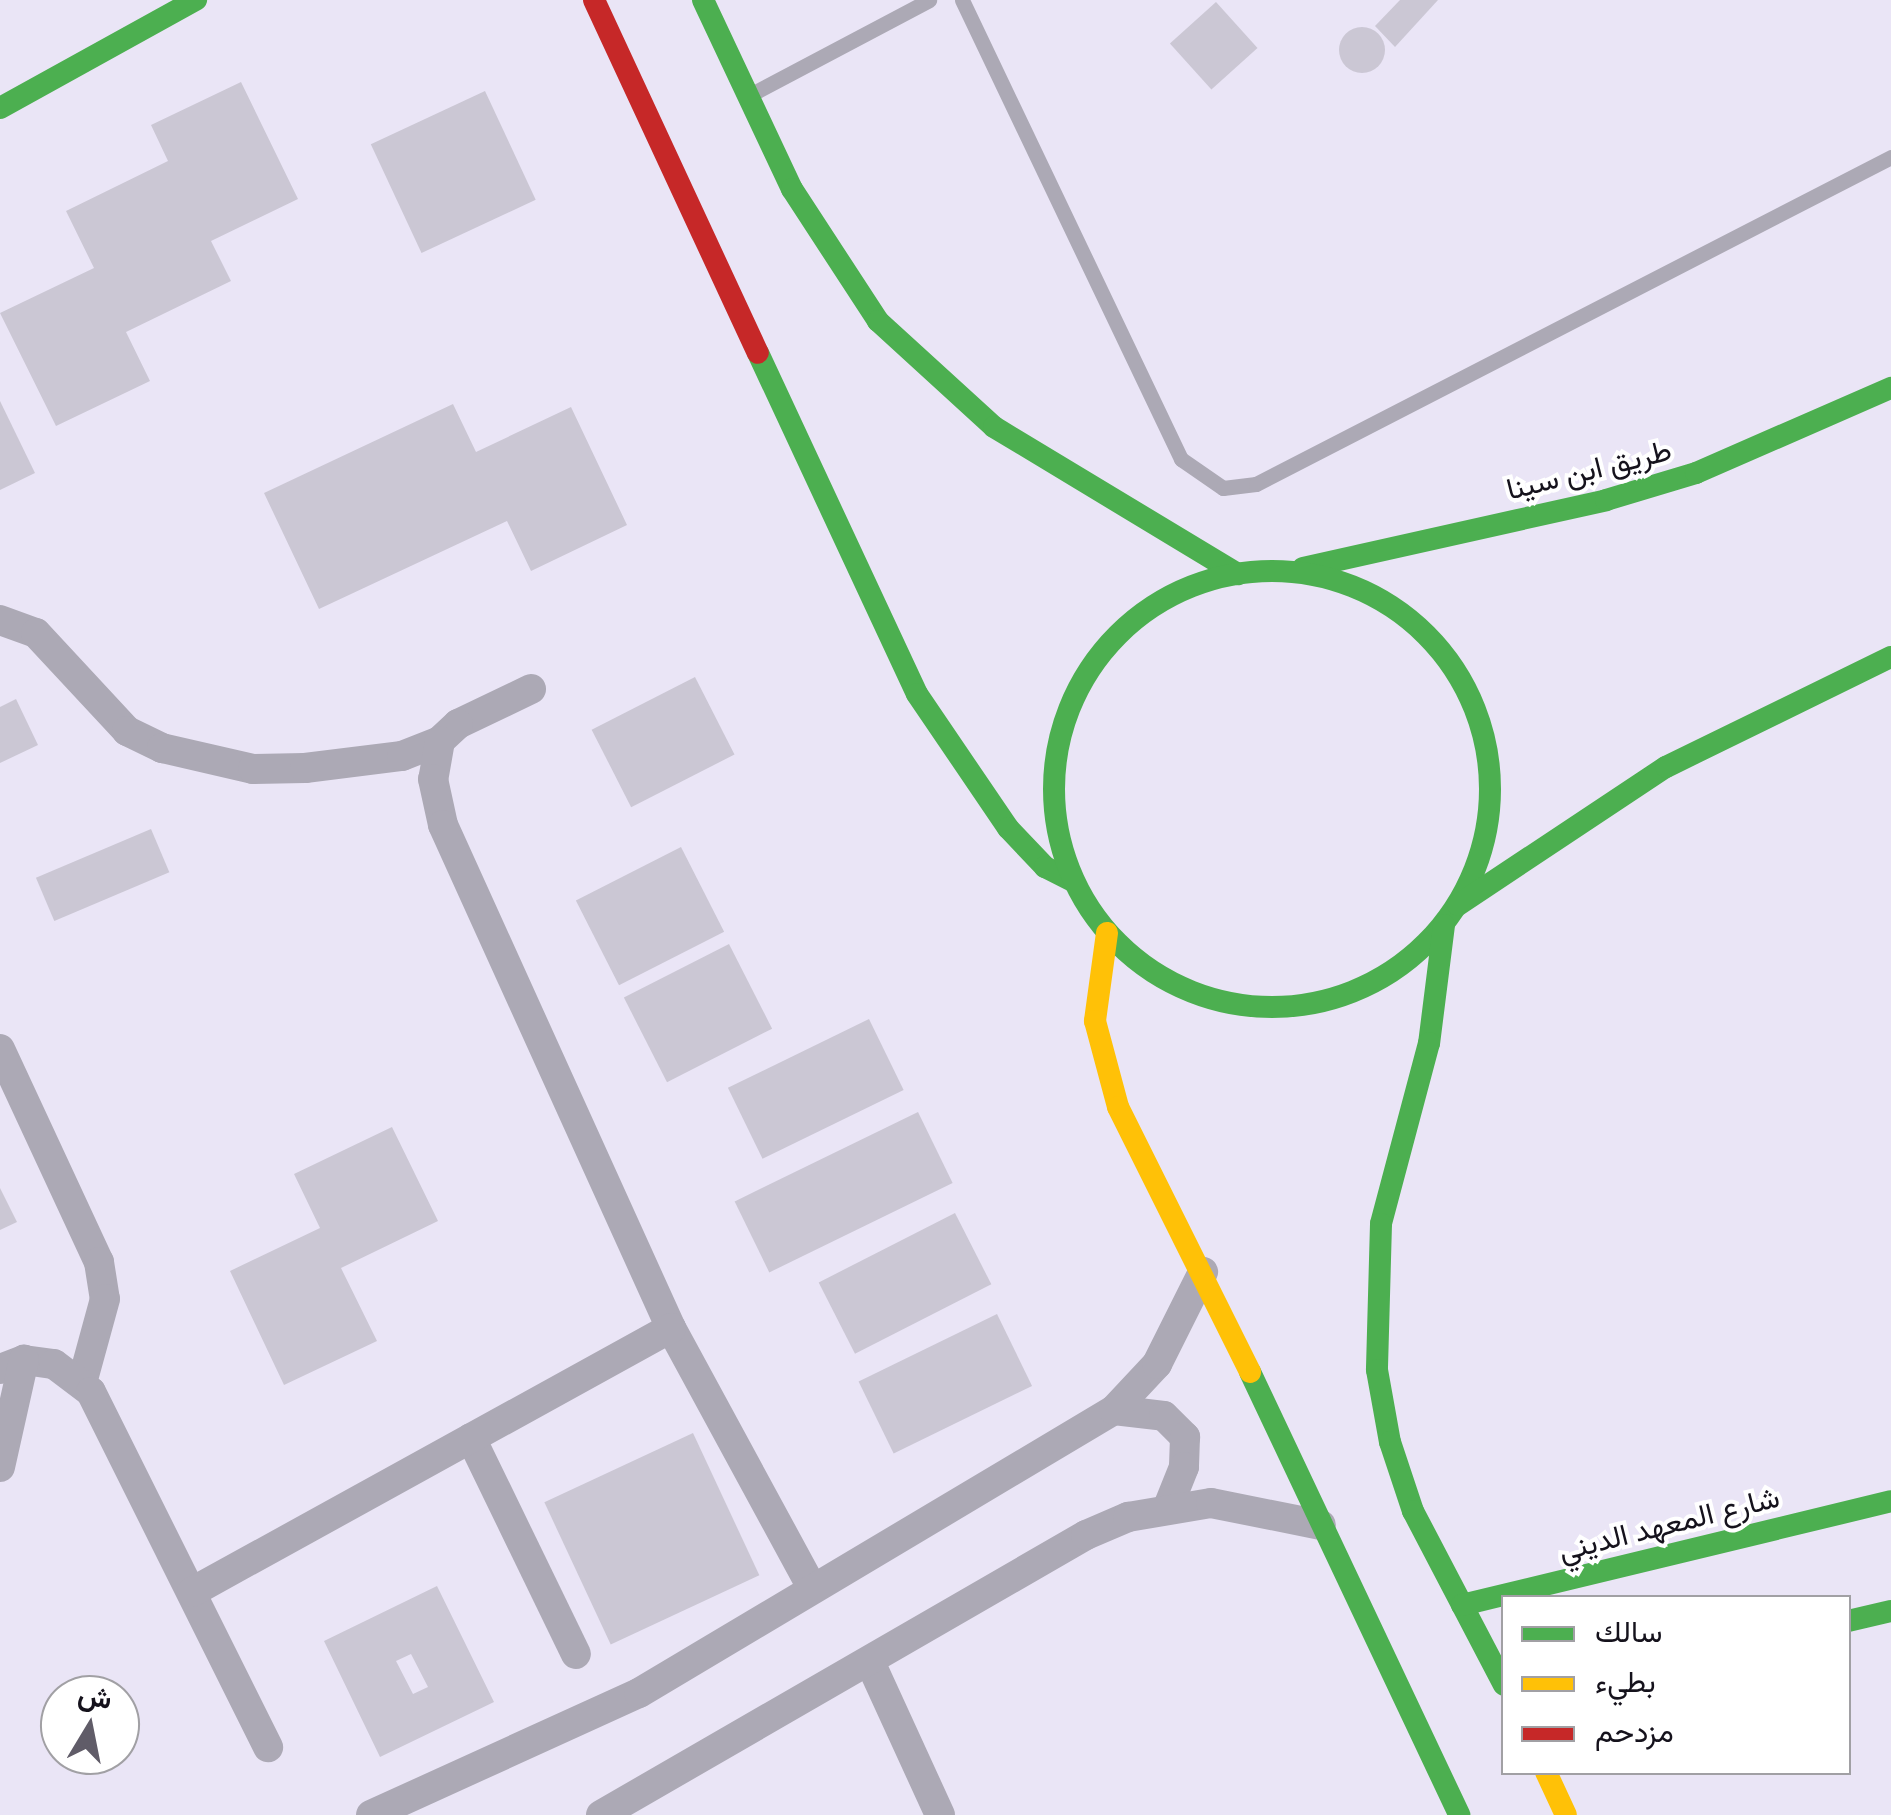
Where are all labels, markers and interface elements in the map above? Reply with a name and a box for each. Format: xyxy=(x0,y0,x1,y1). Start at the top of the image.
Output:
street label: طريق ابن سينا xyxy=(1503,432,1675,508)
street label: شارع المعهد الديني xyxy=(1555,1479,1783,1569)
legend xyxy=(1501,1595,1851,1775)
text: سالك xyxy=(1595,1615,1662,1648)
text: بطيء xyxy=(1595,1665,1656,1698)
north arrow xyxy=(40,1675,140,1775)
text: ش xyxy=(76,1679,114,1715)
text: مزدحم xyxy=(1595,1715,1674,1748)

